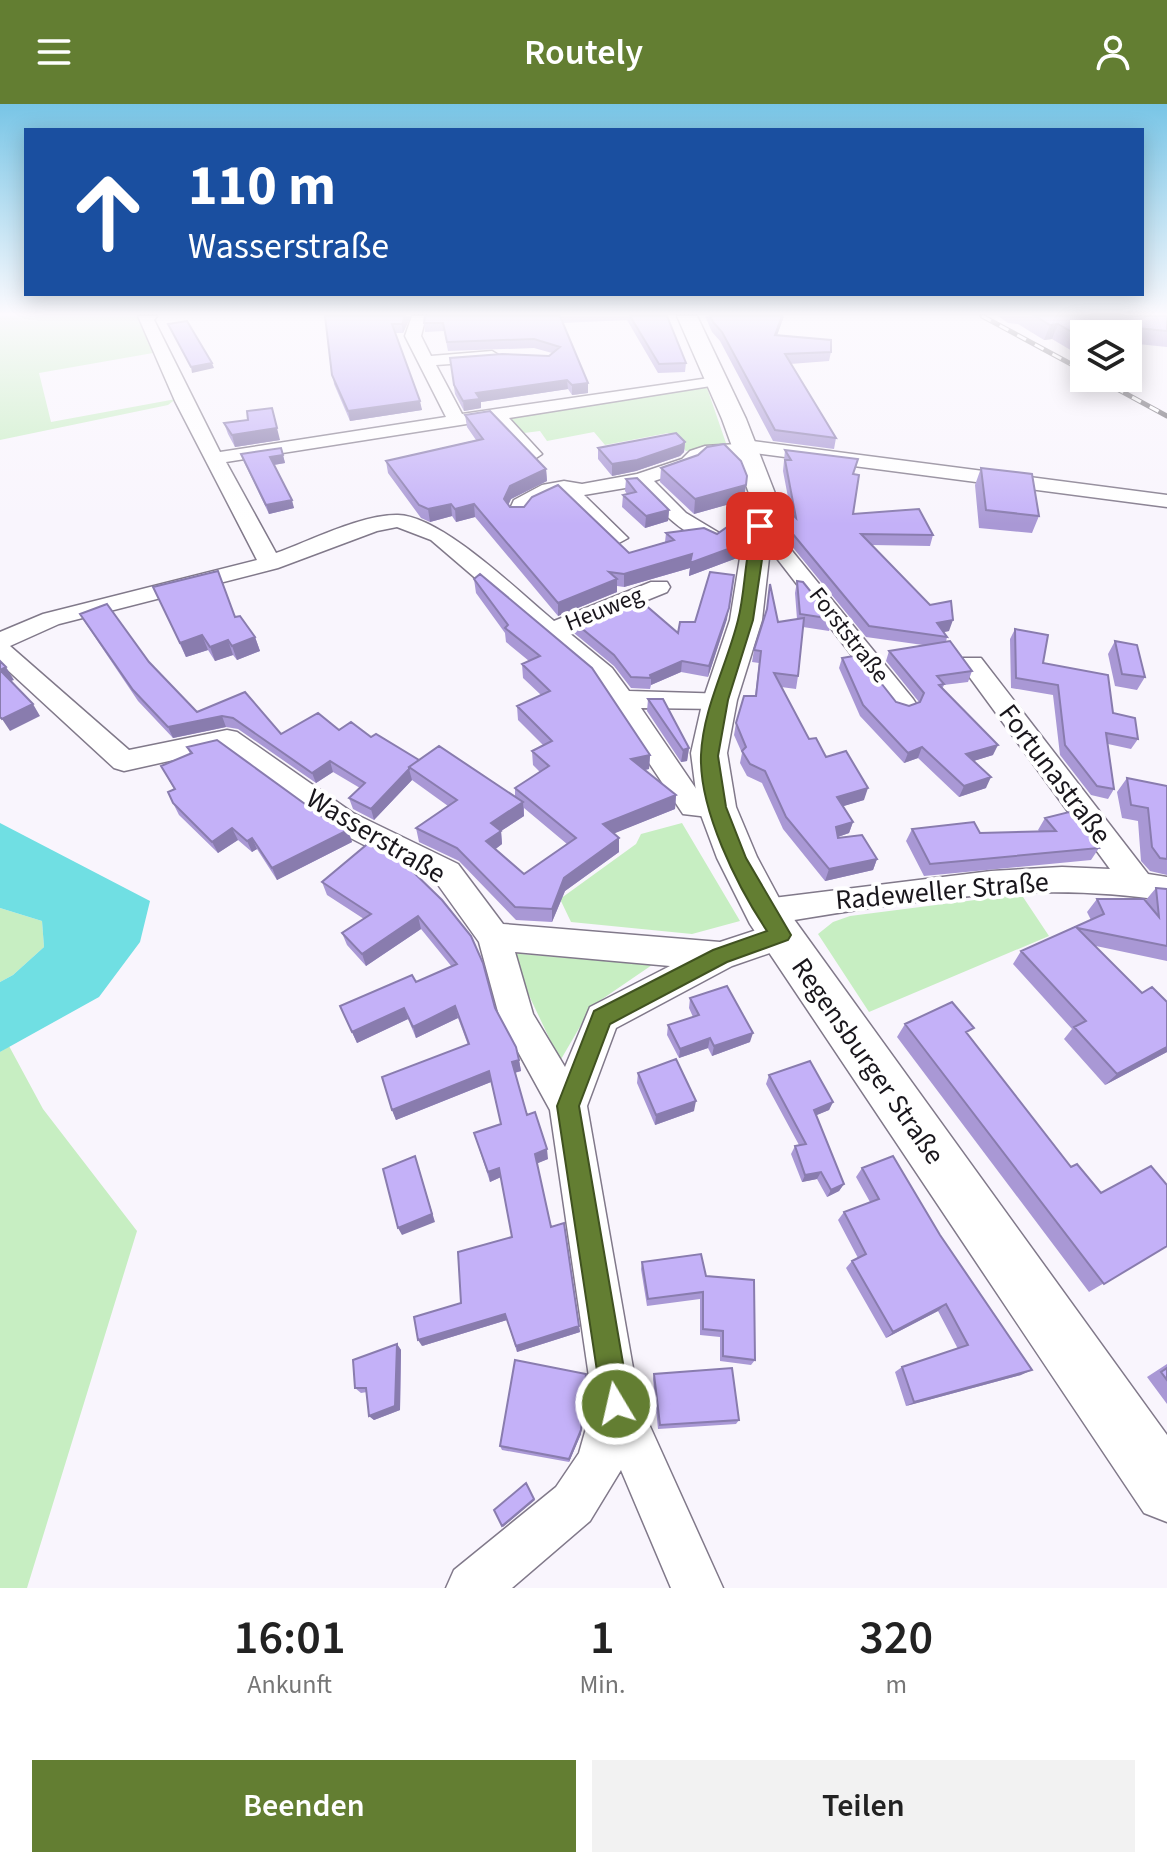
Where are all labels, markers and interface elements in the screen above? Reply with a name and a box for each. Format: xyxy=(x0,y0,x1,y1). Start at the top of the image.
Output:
text: Routely xyxy=(524,27,643,78)
icon: menu xyxy=(32,30,76,74)
icon: person xyxy=(1091,30,1135,74)
text: 110 m xyxy=(188,147,336,226)
icon: ahead xyxy=(56,160,160,264)
text: Wasserstraße xyxy=(188,221,389,272)
map controls xyxy=(1070,320,1142,392)
button: layers xyxy=(1070,320,1142,392)
pin xyxy=(726,492,794,560)
icon: arrive xyxy=(738,504,782,548)
street label: Heuweg xyxy=(560,578,648,640)
street label: Forststraße xyxy=(800,580,898,690)
street label: Fortunastraße xyxy=(989,696,1121,852)
street label: Wasserstraße xyxy=(299,779,453,893)
street label: Radeweller Straße xyxy=(834,862,1050,920)
street label: Regensburger Straße xyxy=(782,950,954,1172)
position arrow xyxy=(574,1362,658,1446)
text: 16:01 xyxy=(234,1604,346,1672)
text: 1 xyxy=(590,1604,615,1672)
text: 320 xyxy=(859,1604,933,1672)
text: Ankunft xyxy=(247,1666,332,1703)
text: Min. xyxy=(579,1666,625,1703)
text: m xyxy=(885,1666,907,1703)
button: Beenden xyxy=(32,1760,576,1852)
button: Teilen xyxy=(592,1760,1135,1852)

